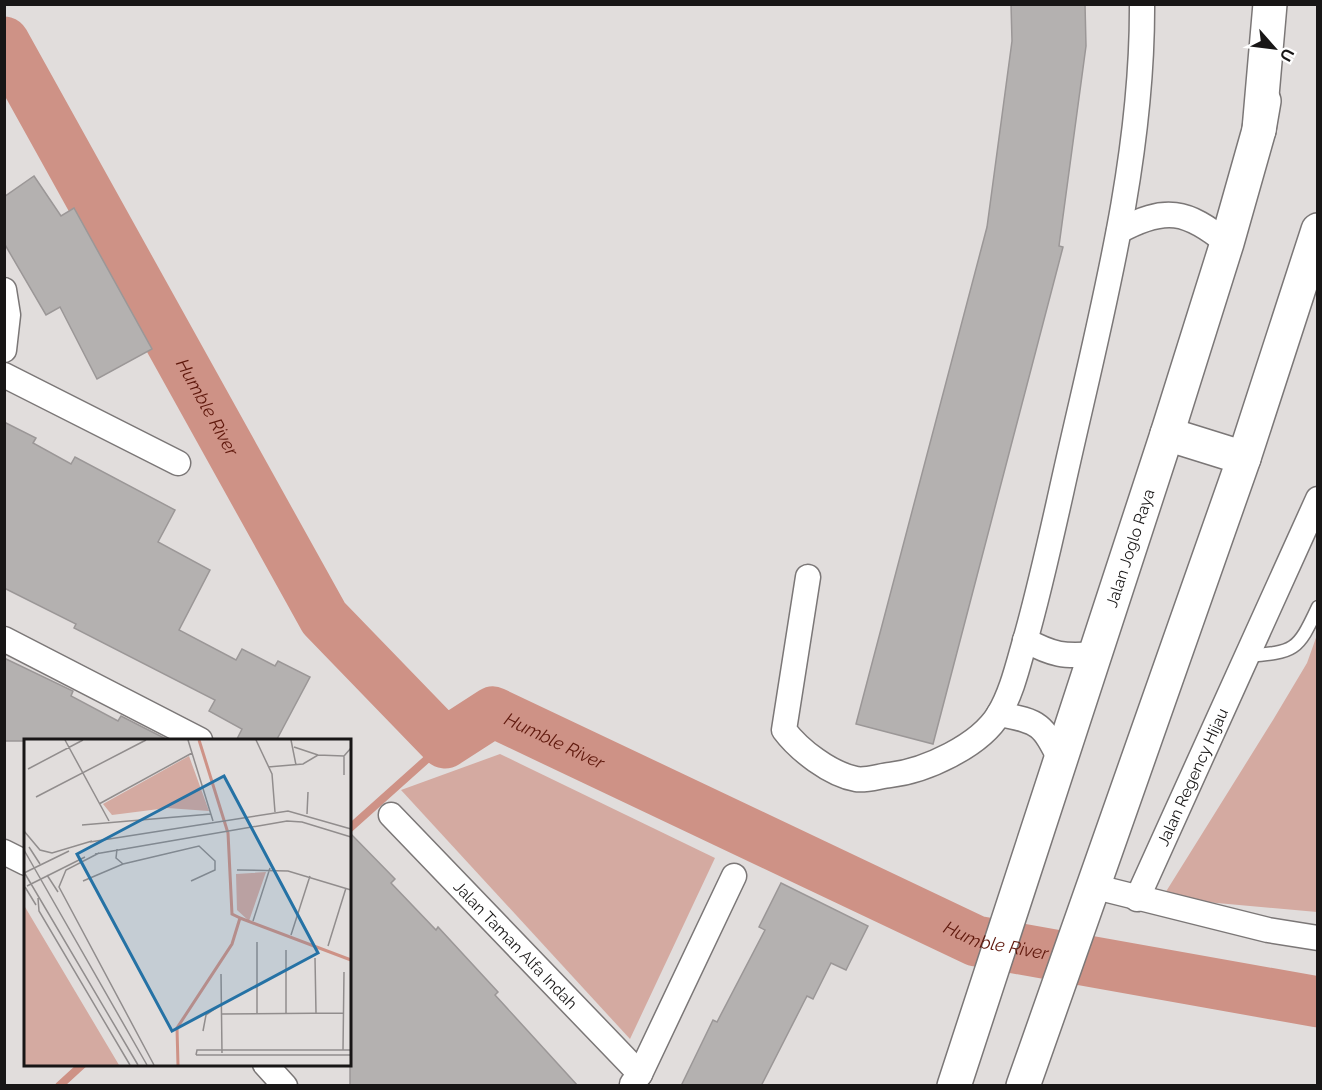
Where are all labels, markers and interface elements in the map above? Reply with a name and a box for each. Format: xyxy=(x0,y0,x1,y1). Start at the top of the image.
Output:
north arrow xyxy=(1244,18,1304,78)
text: U xyxy=(1276,45,1298,65)
water label: Humble River xyxy=(172,355,243,460)
street label: Jalan Joglo Raya xyxy=(1102,487,1158,610)
street label: Jalan Regency Hijau xyxy=(1153,705,1232,849)
water label: Humble River xyxy=(501,708,609,774)
inset map xyxy=(24,739,351,1066)
street label: Jalan Taman Alfa Indah xyxy=(450,877,581,1013)
water label: Humble River xyxy=(941,916,1051,964)

